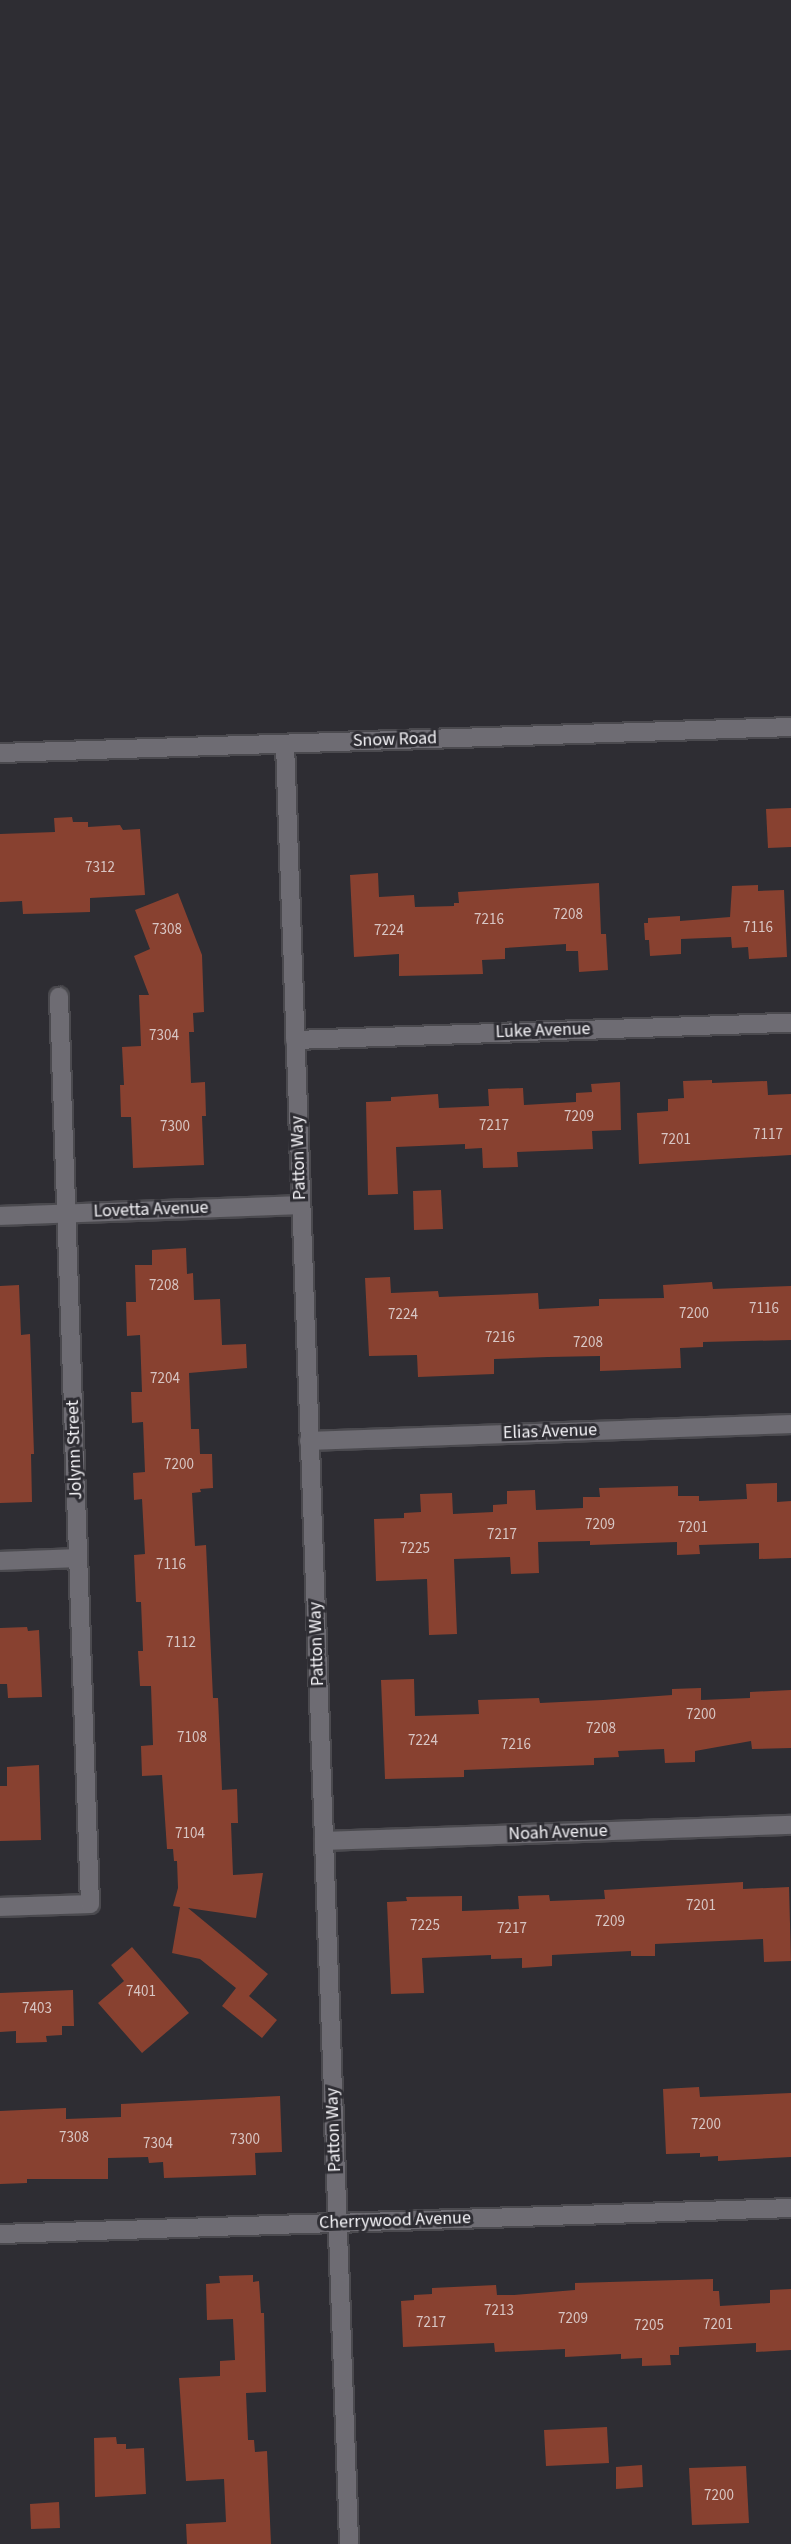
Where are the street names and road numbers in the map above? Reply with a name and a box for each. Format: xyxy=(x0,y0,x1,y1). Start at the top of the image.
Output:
street label: Snow Road xyxy=(352,728,438,752)
street label: Luke Avenue xyxy=(495,1019,591,1043)
street label: Patton Way xyxy=(287,1115,311,1201)
street label: Lovetta Avenue xyxy=(93,1197,209,1223)
street label: Jolynn Street xyxy=(62,1400,88,1500)
street label: Elias Avenue xyxy=(503,1420,597,1444)
street label: Patton Way xyxy=(305,1601,329,1687)
street label: Noah Avenue xyxy=(508,1820,608,1846)
street label: Patton Way xyxy=(322,2087,346,2173)
street label: Cherrywood Avenue xyxy=(319,2208,471,2234)

